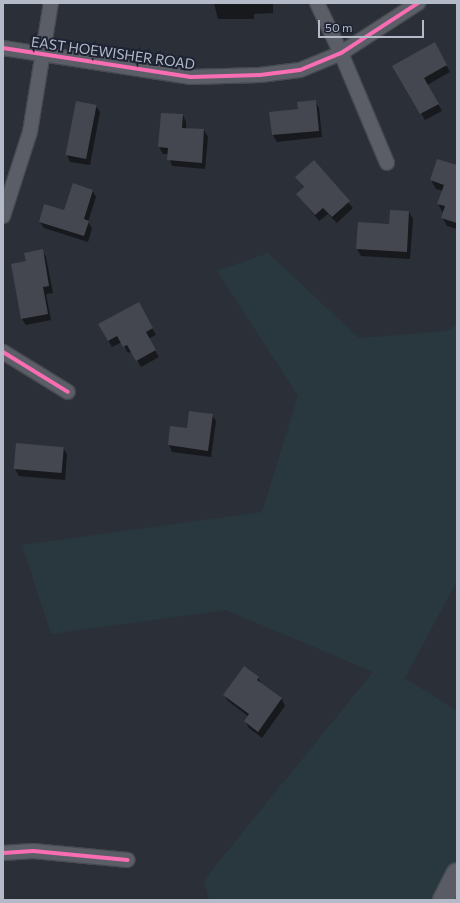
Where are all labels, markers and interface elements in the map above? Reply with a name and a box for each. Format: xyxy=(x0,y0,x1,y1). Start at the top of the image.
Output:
scale bar xyxy=(320,12,426,38)
text: 50 m xyxy=(325,20,353,34)
street label: EAST HOEWISHER ROAD xyxy=(30,33,196,73)

